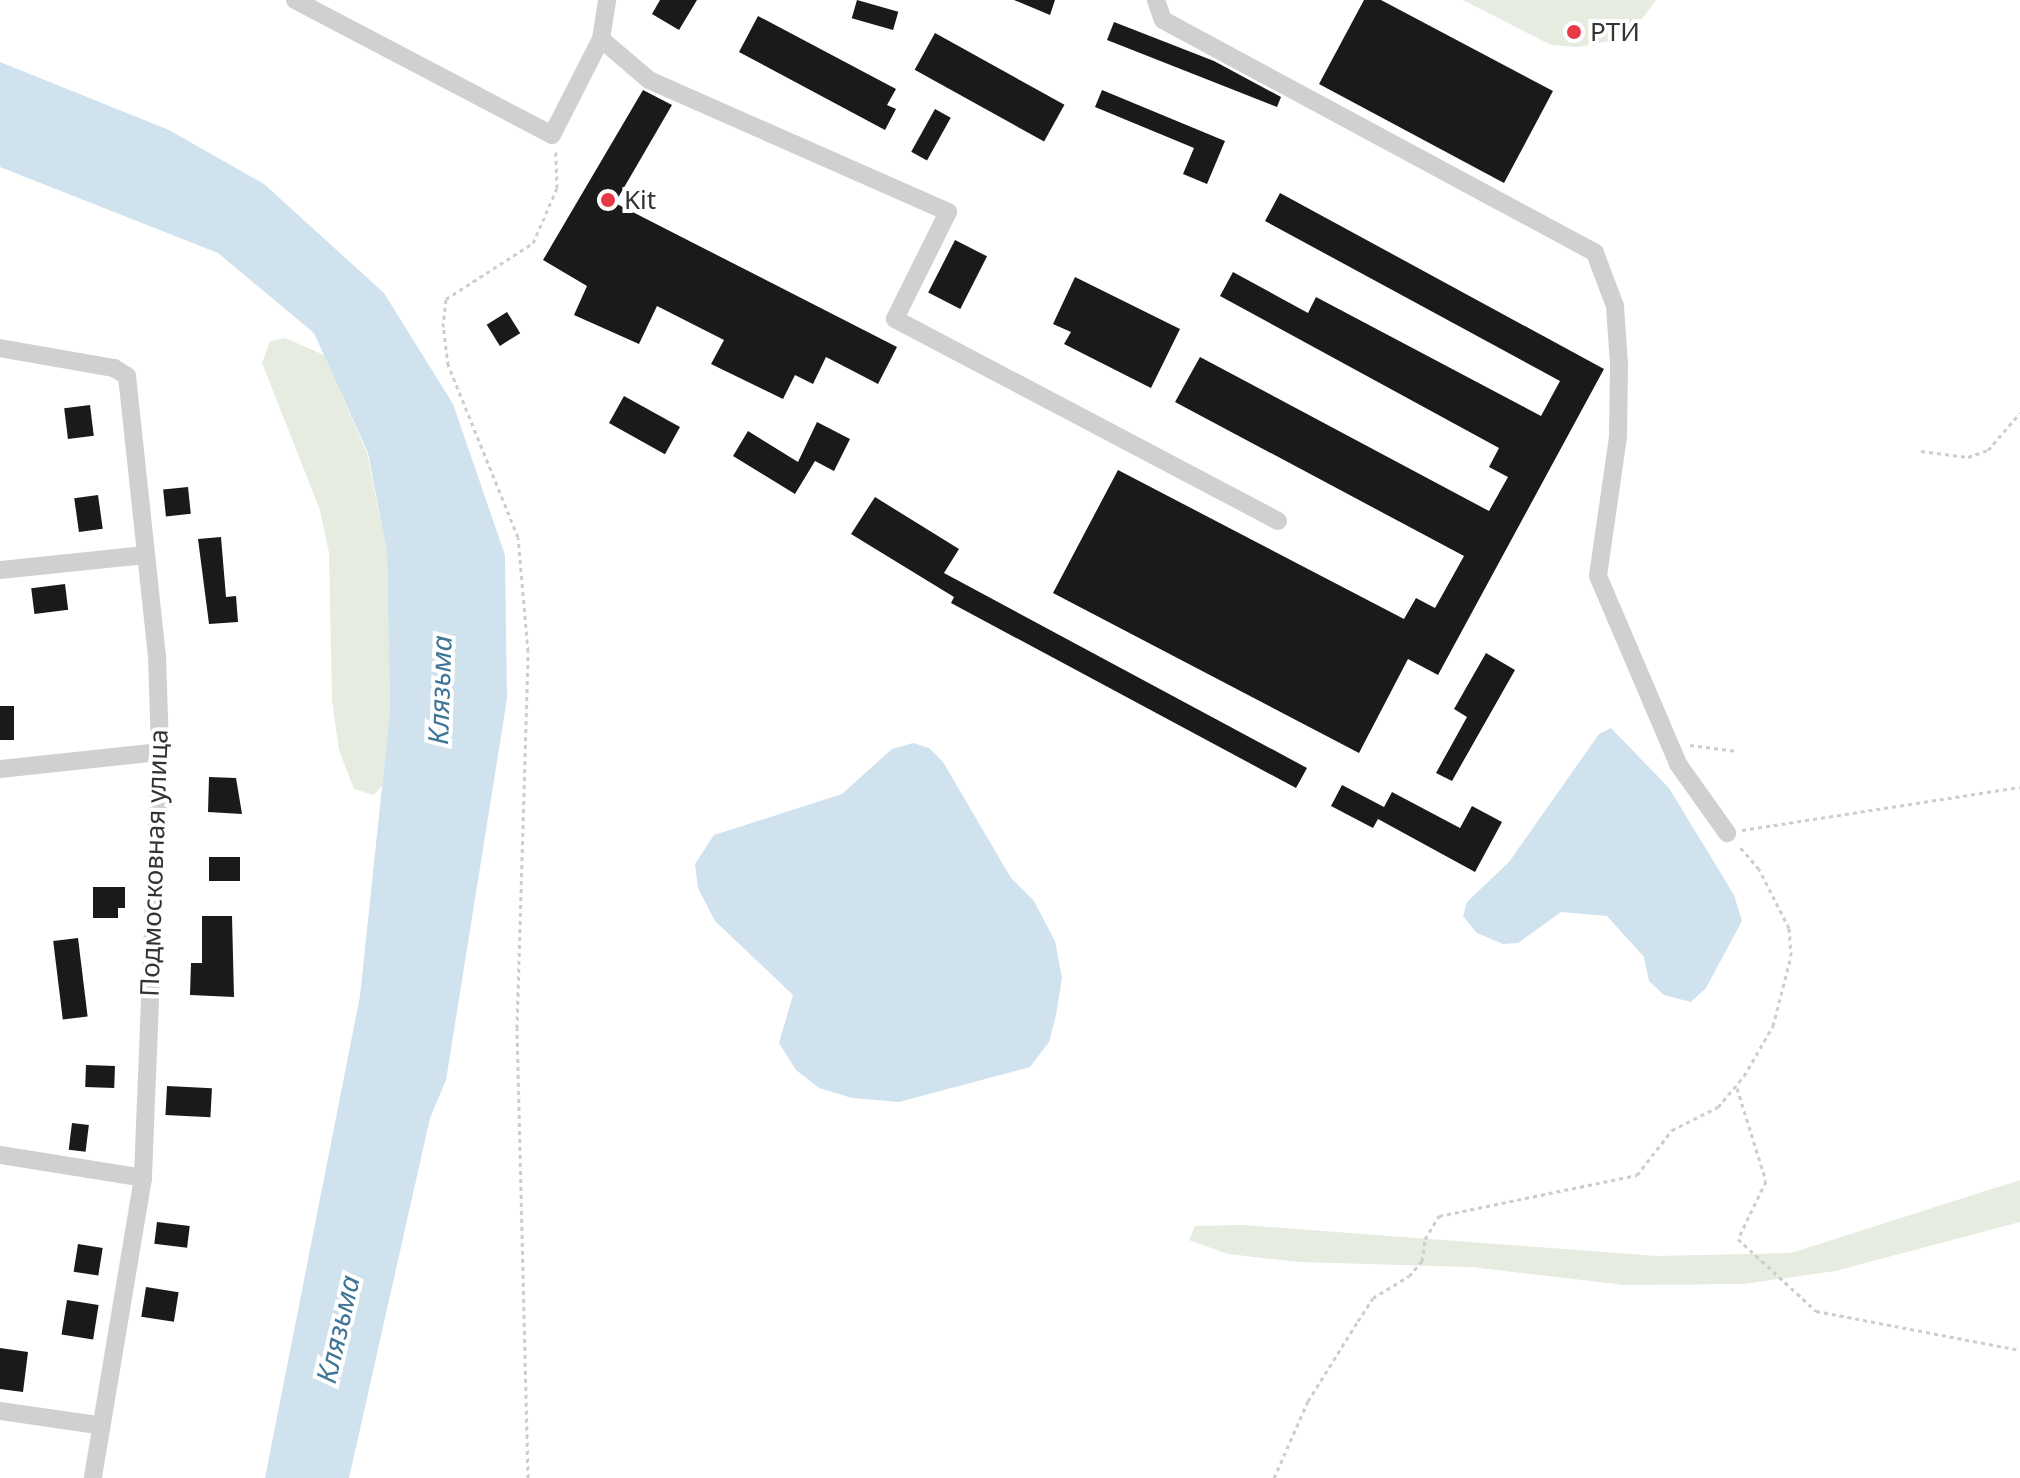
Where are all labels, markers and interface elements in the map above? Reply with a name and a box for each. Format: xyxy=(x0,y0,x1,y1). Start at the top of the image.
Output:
place label: РТИ xyxy=(1590,16,1640,48)
marker: РТИ xyxy=(1565,23,1583,41)
place label: Kit xyxy=(624,184,656,216)
marker: Kit xyxy=(599,191,617,209)
water label: Клязьма xyxy=(420,635,458,745)
street label: Подмосковная улица xyxy=(134,729,174,997)
water label: Клязьма xyxy=(308,1272,366,1386)

